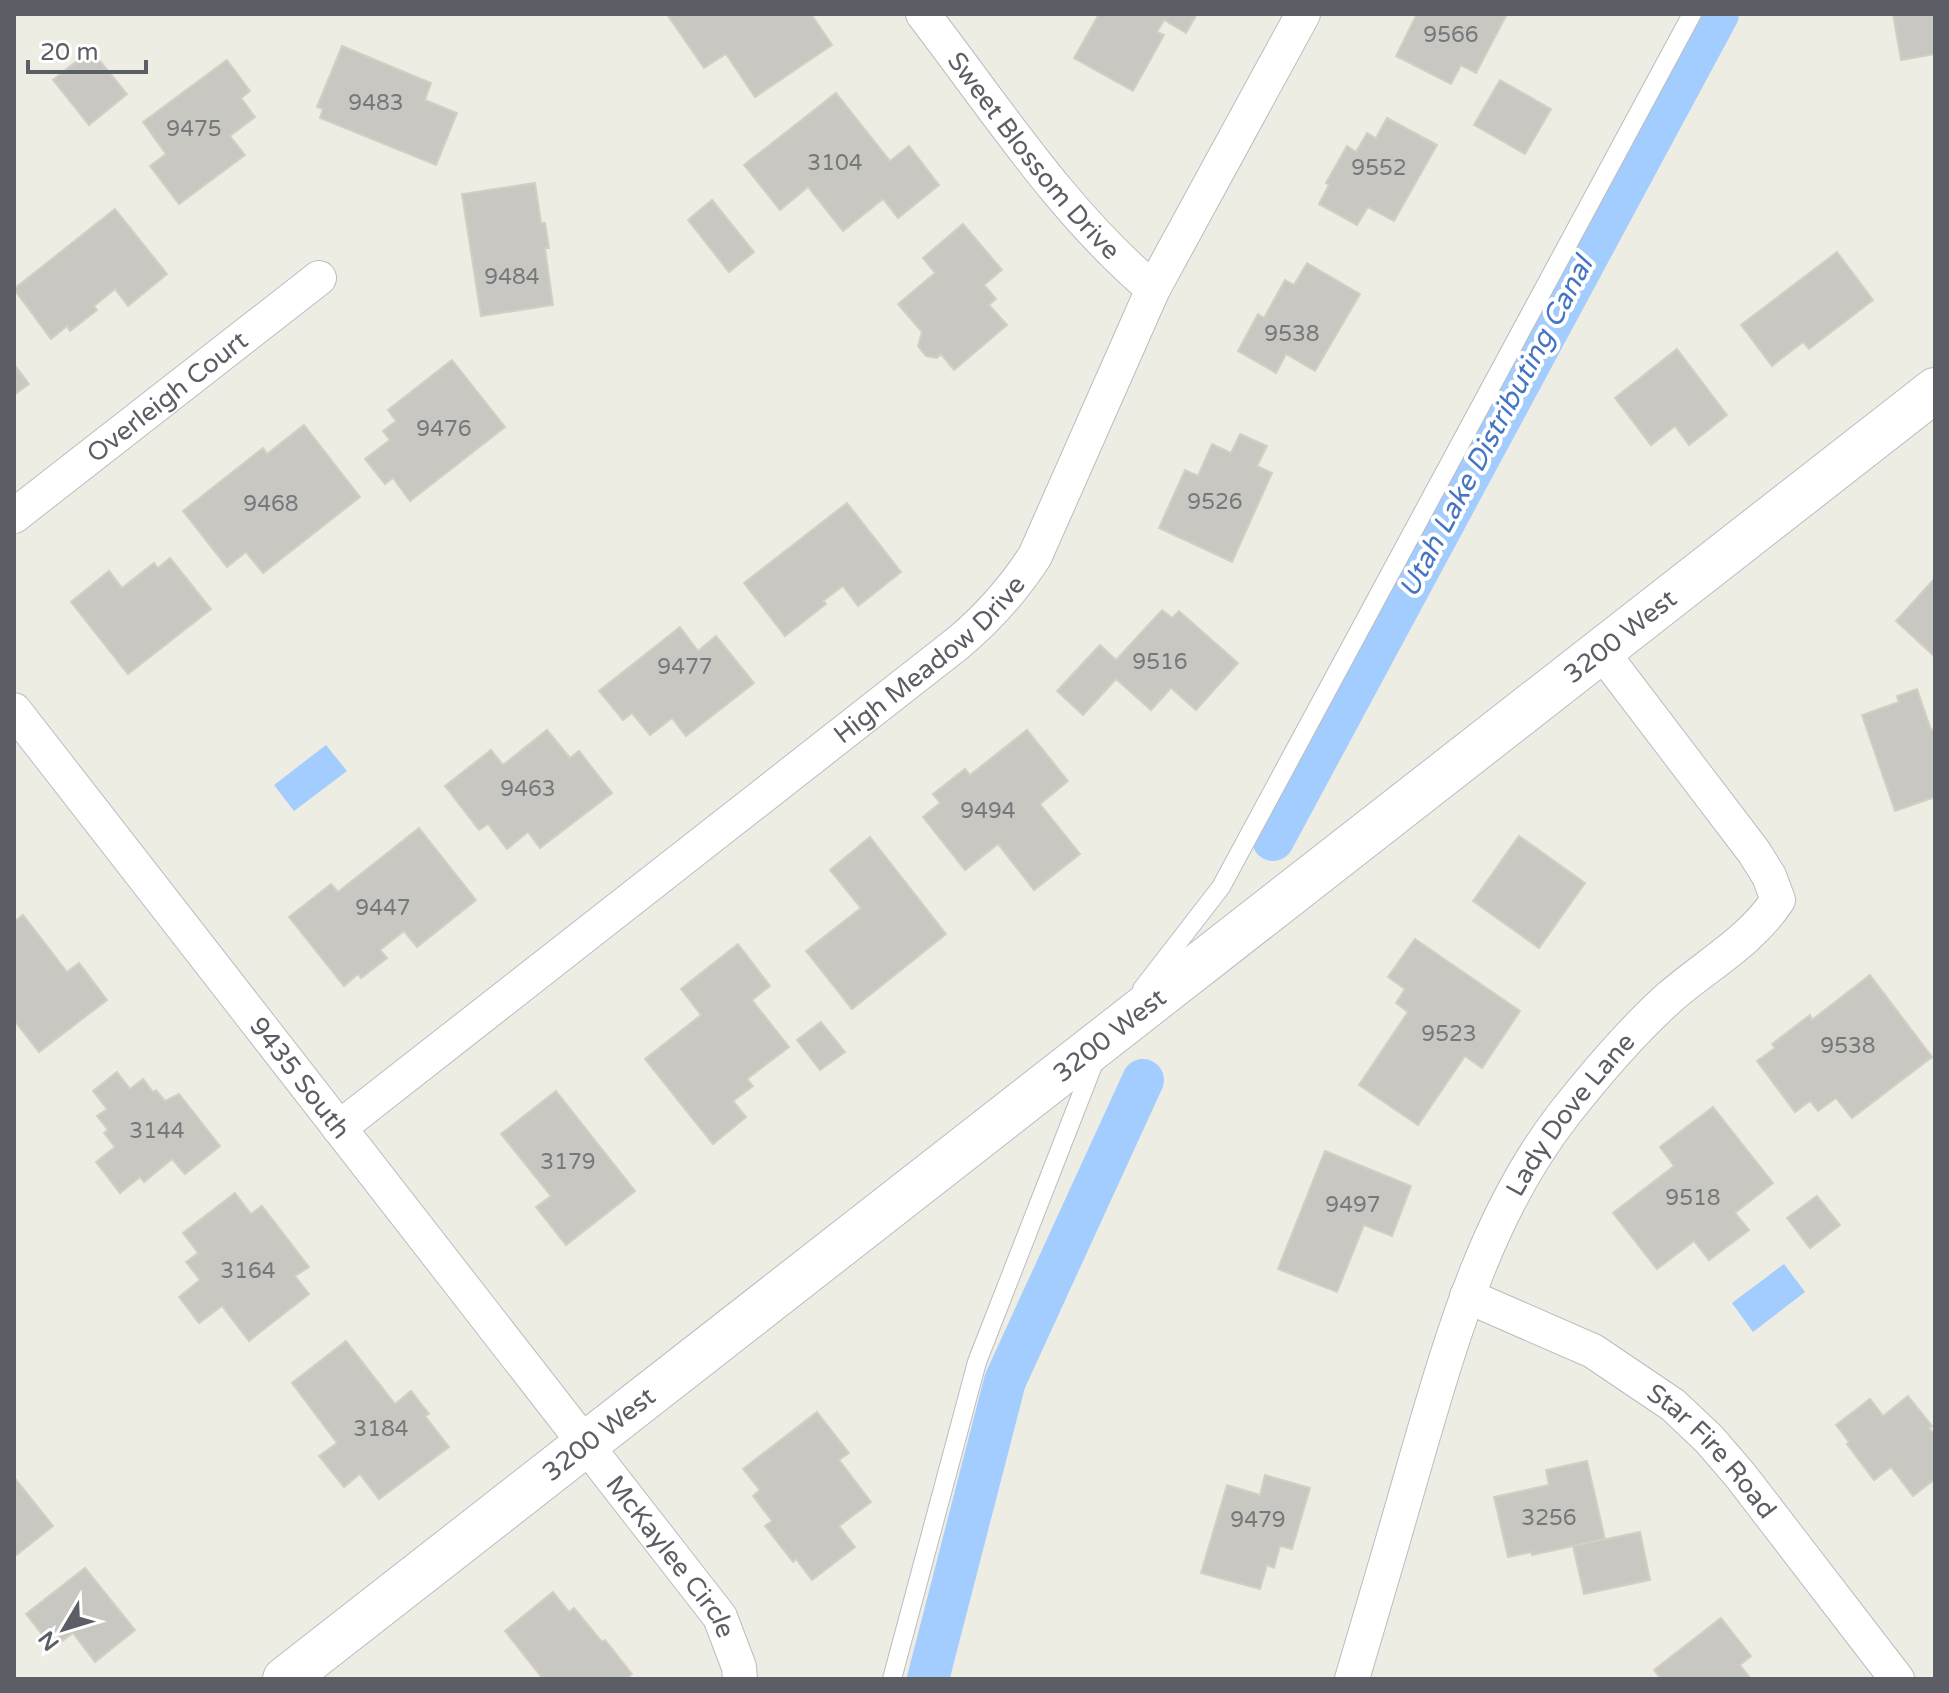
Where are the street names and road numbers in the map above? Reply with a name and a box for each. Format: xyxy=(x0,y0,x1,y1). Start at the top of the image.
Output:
street label: Sweet Blossom Drive xyxy=(941,46,1127,266)
street label: Overleigh Court xyxy=(80,324,254,469)
street label: High Meadow Drive xyxy=(828,569,1031,750)
street label: 3200 West xyxy=(1557,583,1682,690)
street label: 3200 West xyxy=(1047,981,1172,1089)
street label: 9435 South xyxy=(243,1011,357,1145)
street label: Lady Dove Lane xyxy=(1499,1026,1641,1201)
street label: Star Fire Road xyxy=(1641,1377,1783,1525)
street label: 3200 West xyxy=(536,1380,661,1488)
street label: McKaylee Circle xyxy=(600,1469,742,1642)

